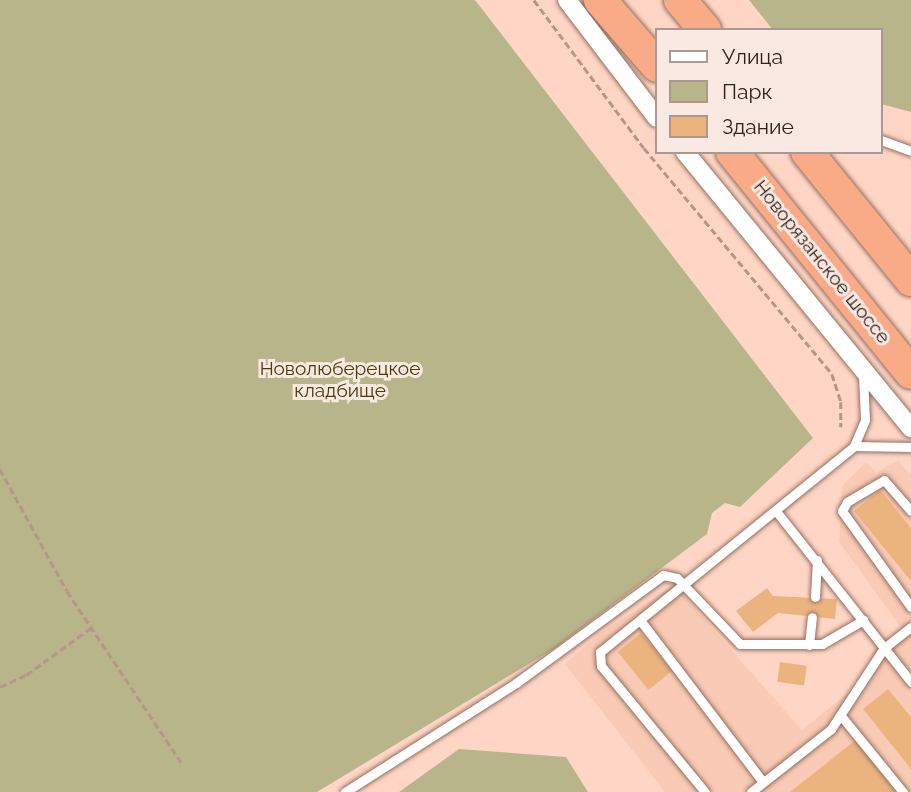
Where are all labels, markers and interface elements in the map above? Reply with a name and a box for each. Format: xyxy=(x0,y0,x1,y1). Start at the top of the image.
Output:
legend xyxy=(656,28,883,154)
text: Улица xyxy=(722,44,783,69)
text: Парк xyxy=(722,79,772,104)
text: Здание xyxy=(722,114,794,139)
street label: Новорязанское шоссе xyxy=(749,176,895,348)
park label: Новолюберецкое кладбище xyxy=(260,358,420,402)

